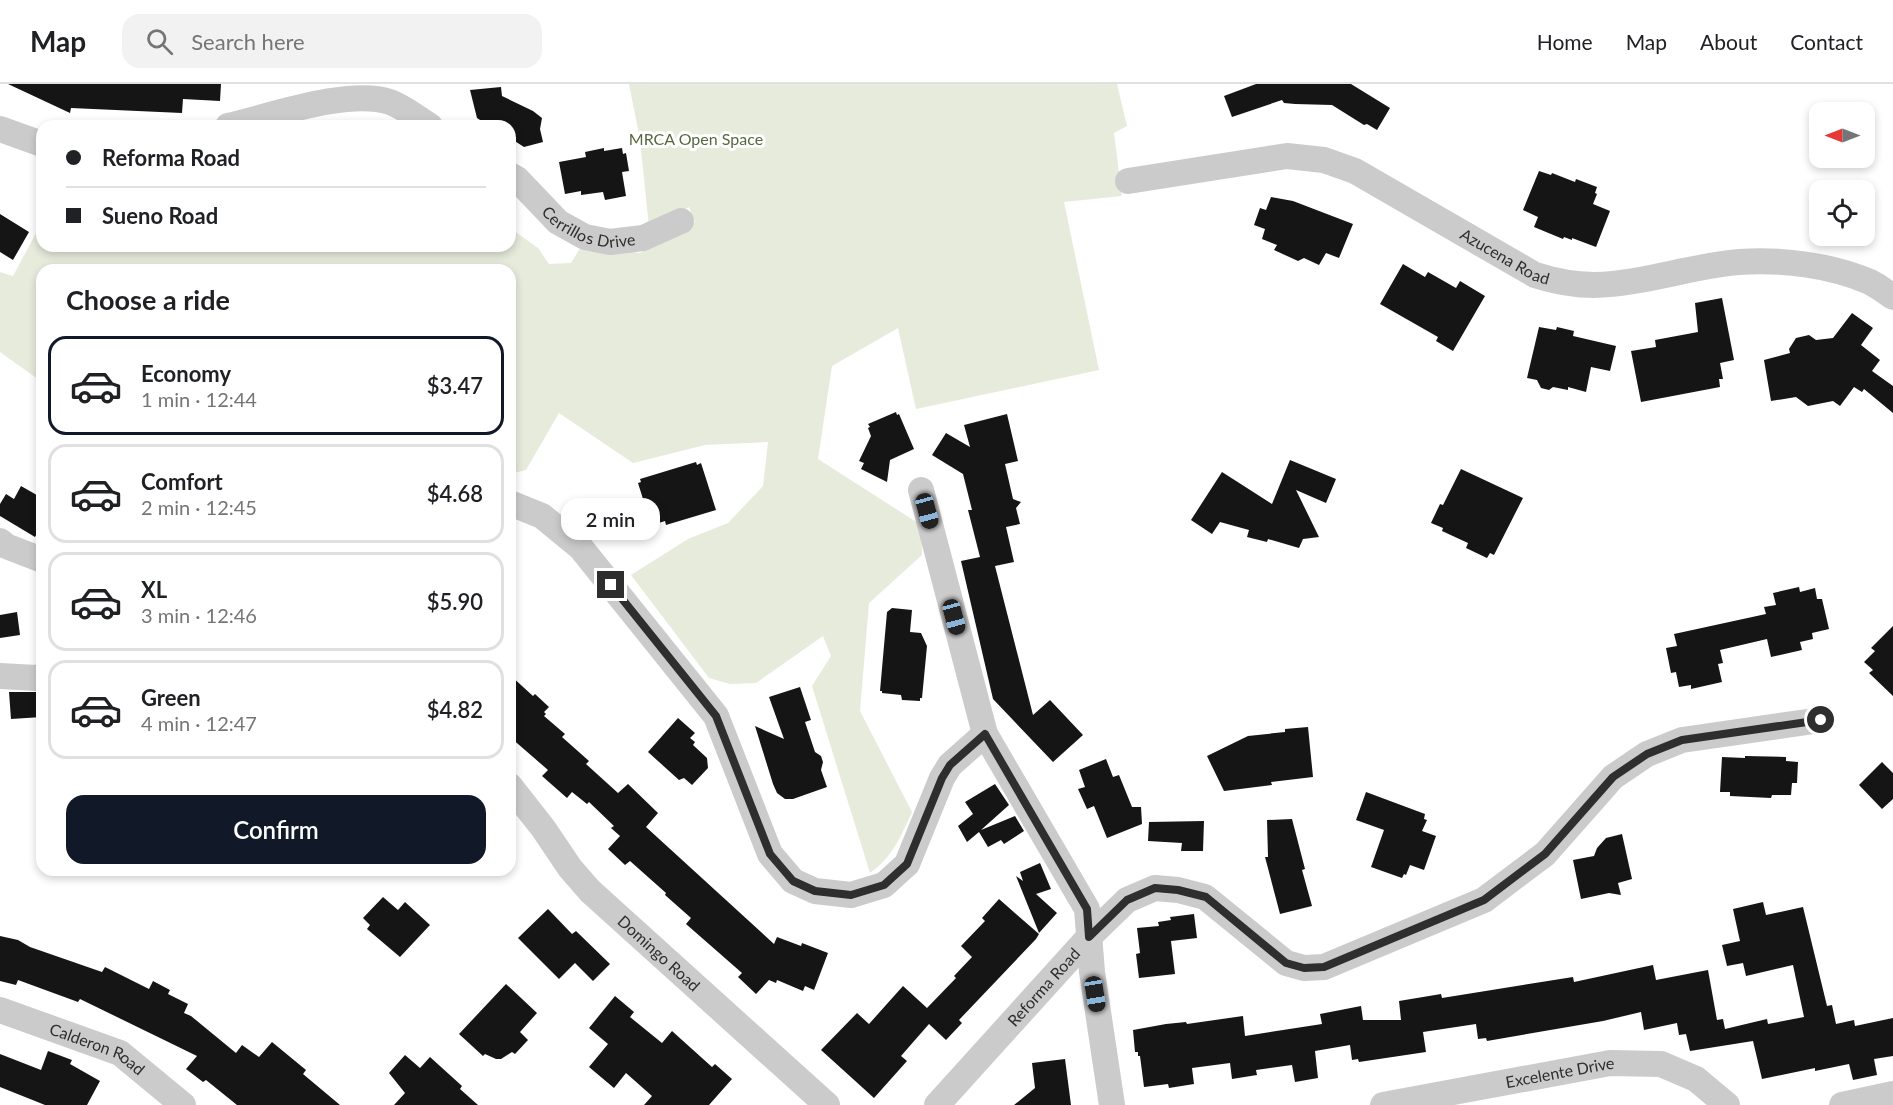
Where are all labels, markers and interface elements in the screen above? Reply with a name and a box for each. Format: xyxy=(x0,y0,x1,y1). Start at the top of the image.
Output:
search box xyxy=(122,14,542,68)
text: Map xyxy=(30,24,86,58)
icon: search xyxy=(143,25,176,58)
text: Search here xyxy=(191,28,305,55)
text: Home xyxy=(1537,29,1593,54)
text: Map xyxy=(1626,29,1667,54)
text: About xyxy=(1700,29,1757,54)
text: Contact xyxy=(1790,29,1863,54)
north arrow xyxy=(1809,102,1875,168)
map controls xyxy=(1809,102,1875,246)
park label: MRCA Open Space xyxy=(629,129,763,148)
text: Reforma Road xyxy=(102,144,240,171)
button: locate xyxy=(1809,180,1875,246)
text: Sueno Road xyxy=(102,202,218,229)
street label: Cerrillos Drive xyxy=(539,202,636,251)
street label: Azucena Road xyxy=(1457,224,1552,288)
text: Choose a ride xyxy=(66,283,230,316)
icon: car xyxy=(69,359,123,413)
text: Economy xyxy=(141,360,231,387)
text: $3.47 xyxy=(427,372,483,399)
text: 1 min · 12:44 xyxy=(141,387,257,411)
icon: car xyxy=(69,467,123,521)
text: Comfort xyxy=(141,468,223,495)
text: $4.68 xyxy=(427,480,483,507)
car xyxy=(914,491,940,531)
text: 2 min · 12:45 xyxy=(141,495,257,519)
callout: 2 min xyxy=(562,498,660,540)
text: 2 min xyxy=(586,507,635,531)
route end xyxy=(597,571,624,598)
icon: car xyxy=(69,575,123,629)
text: XL xyxy=(141,576,167,603)
text: $5.90 xyxy=(427,588,483,615)
car xyxy=(941,597,967,637)
text: 3 min · 12:46 xyxy=(141,603,257,627)
icon: car xyxy=(69,683,123,737)
text: Green xyxy=(141,684,201,711)
text: $4.82 xyxy=(427,696,483,723)
route start xyxy=(1807,706,1834,733)
text: 4 min · 12:47 xyxy=(141,711,257,735)
button: Confirm xyxy=(66,795,486,864)
street label: Domingo Road xyxy=(614,911,704,995)
street label: Reforma Road xyxy=(1003,944,1084,1030)
car xyxy=(1083,975,1107,1013)
street label: Calderon Road xyxy=(47,1019,149,1078)
street label: Excelente Drive xyxy=(1504,1053,1614,1091)

